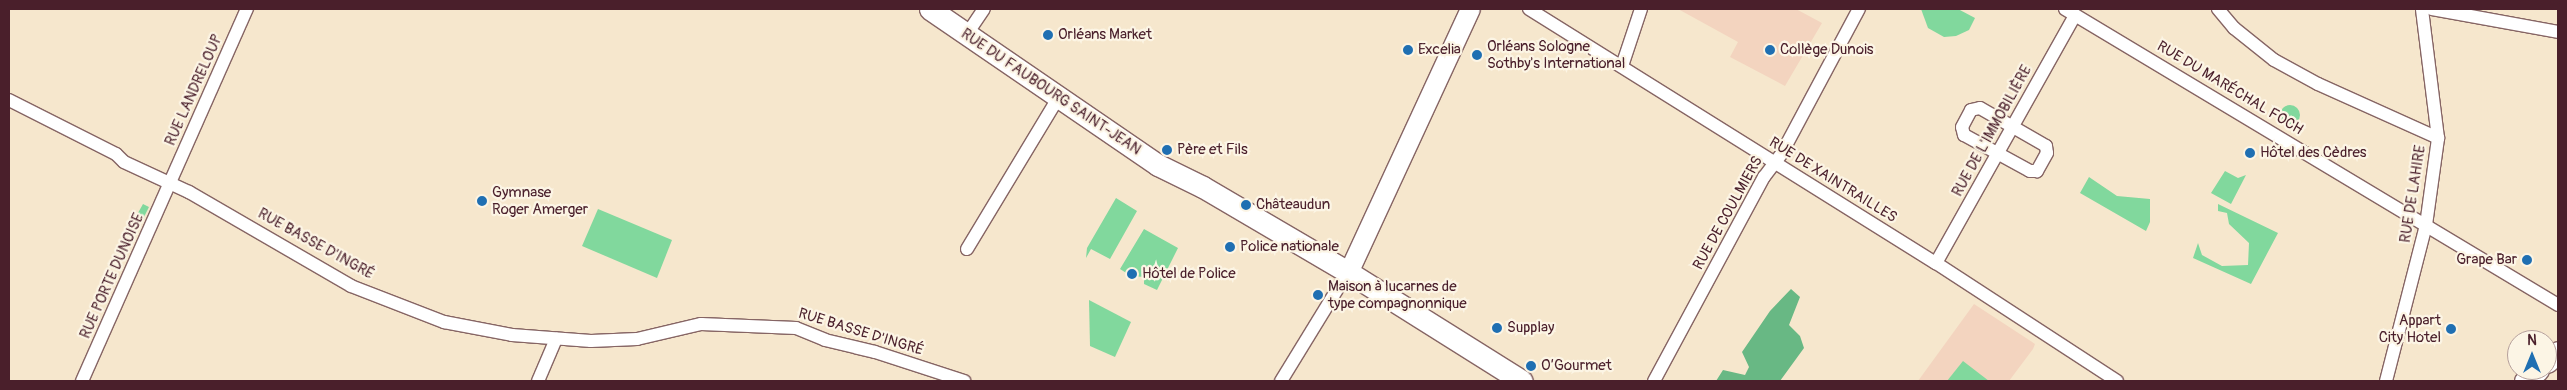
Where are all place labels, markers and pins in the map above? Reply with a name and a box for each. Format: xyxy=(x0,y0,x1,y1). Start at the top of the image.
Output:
place label: Orléans Market xyxy=(1058,26,1152,44)
marker: Orléans Market xyxy=(1042,29,1054,41)
place label: Orléans Sologne Sothby's International xyxy=(1487,37,1625,72)
place label: Excelia xyxy=(1418,41,1461,59)
place label: Collège Dunois xyxy=(1780,41,1874,59)
marker: Excelia xyxy=(1402,44,1414,56)
marker: Collège Dunois xyxy=(1764,44,1776,56)
marker: Orléans Sologne Sothby's International xyxy=(1471,49,1483,61)
place label: Père et Fils xyxy=(1177,141,1248,159)
marker: Père et Fils xyxy=(1161,144,1173,156)
place label: Hôtel des Cèdres xyxy=(2260,144,2367,162)
marker: Hôtel des Cèdres xyxy=(2244,147,2256,159)
place label: Gymnase Roger Amerger xyxy=(492,183,588,218)
marker: Gymnase Roger Amerger xyxy=(476,195,488,207)
place label: Châteaudun xyxy=(1256,196,1330,214)
marker: Châteaudun xyxy=(1240,199,1252,211)
place label: Police nationale xyxy=(1240,238,1339,256)
marker: Police nationale xyxy=(1224,241,1236,253)
place label: Grape Bar xyxy=(2456,251,2517,269)
marker: Grape Bar xyxy=(2521,254,2533,266)
place label: Hôtel de Police xyxy=(1142,265,1236,283)
marker: Hôtel de Police xyxy=(1126,268,1138,280)
place label: Maison à lucarnes de type compagnonnique xyxy=(1328,277,1467,312)
marker: Maison à lucarnes de type compagnonnique xyxy=(1312,289,1324,301)
place label: Appart City Hotel xyxy=(2379,311,2441,346)
place label: Supplay xyxy=(1507,319,1554,337)
marker: Supplay xyxy=(1491,322,1503,334)
marker: Appart City Hotel xyxy=(2445,323,2457,335)
place label: O’Gourmet xyxy=(1541,357,1612,375)
marker: O’Gourmet xyxy=(1525,360,1537,372)

